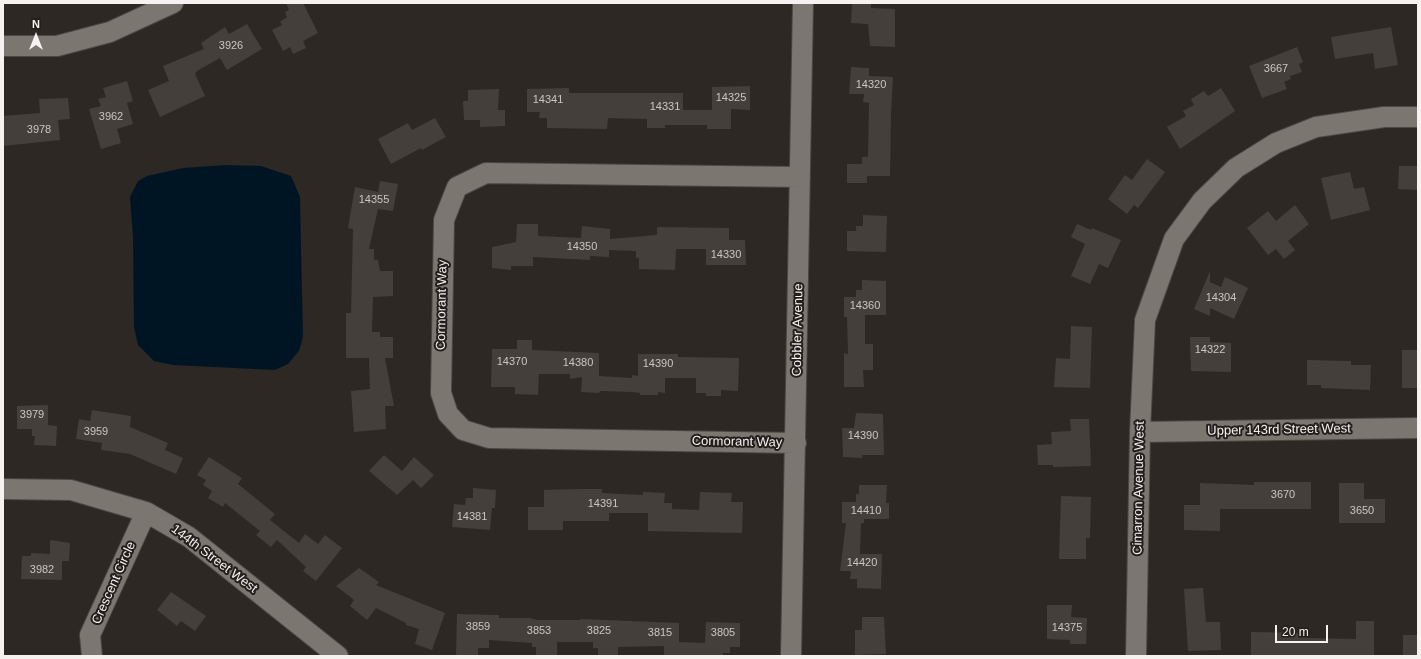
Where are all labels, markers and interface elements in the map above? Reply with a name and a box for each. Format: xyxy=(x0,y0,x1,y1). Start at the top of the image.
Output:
north arrow xyxy=(16,16,56,56)
text: N xyxy=(32,18,40,30)
house number: 3926 xyxy=(219,39,243,53)
house number: 3667 xyxy=(1264,62,1288,76)
house number: 14320 xyxy=(856,78,886,92)
house number: 14325 xyxy=(716,91,746,105)
house number: 14341 xyxy=(533,93,563,107)
house number: 14331 xyxy=(650,100,680,114)
house number: 3962 xyxy=(99,110,123,124)
house number: 3978 xyxy=(27,123,51,137)
house number: 14355 xyxy=(359,193,389,207)
house number: 14350 xyxy=(567,240,597,254)
house number: 14330 xyxy=(711,248,741,262)
street label: Cormorant Way xyxy=(433,260,451,350)
street label: Cobbler Avenue xyxy=(789,283,807,377)
house number: 14304 xyxy=(1206,291,1236,305)
house number: 14360 xyxy=(850,299,880,313)
house number: 14322 xyxy=(1195,343,1225,357)
house number: 14370 xyxy=(497,355,527,369)
house number: 14380 xyxy=(563,356,593,370)
house number: 14390 xyxy=(643,357,673,371)
house number: 3979 xyxy=(20,408,44,422)
street label: Cimarron Avenue West xyxy=(1130,421,1148,555)
street label: Upper 143rd Street West xyxy=(1207,421,1351,439)
house number: 3959 xyxy=(84,425,108,439)
house number: 14390 xyxy=(848,429,878,443)
street label: Cormorant Way xyxy=(692,433,782,451)
house number: 3670 xyxy=(1271,488,1295,502)
house number: 14391 xyxy=(588,497,618,511)
house number: 14410 xyxy=(851,504,881,518)
house number: 3650 xyxy=(1350,504,1374,518)
house number: 14381 xyxy=(457,510,487,524)
street label: 144th Street West xyxy=(168,522,260,596)
street label: Crescent Circle xyxy=(89,539,139,627)
house number: 14420 xyxy=(847,556,877,570)
house number: 3982 xyxy=(30,563,54,577)
scale bar xyxy=(1277,617,1330,643)
house number: 3859 xyxy=(466,620,490,634)
house number: 14375 xyxy=(1052,621,1082,635)
house number: 3853 xyxy=(527,624,551,638)
house number: 3825 xyxy=(587,624,611,638)
text: 20 m xyxy=(1282,625,1309,639)
house number: 3815 xyxy=(648,626,672,640)
house number: 3805 xyxy=(711,626,735,640)

